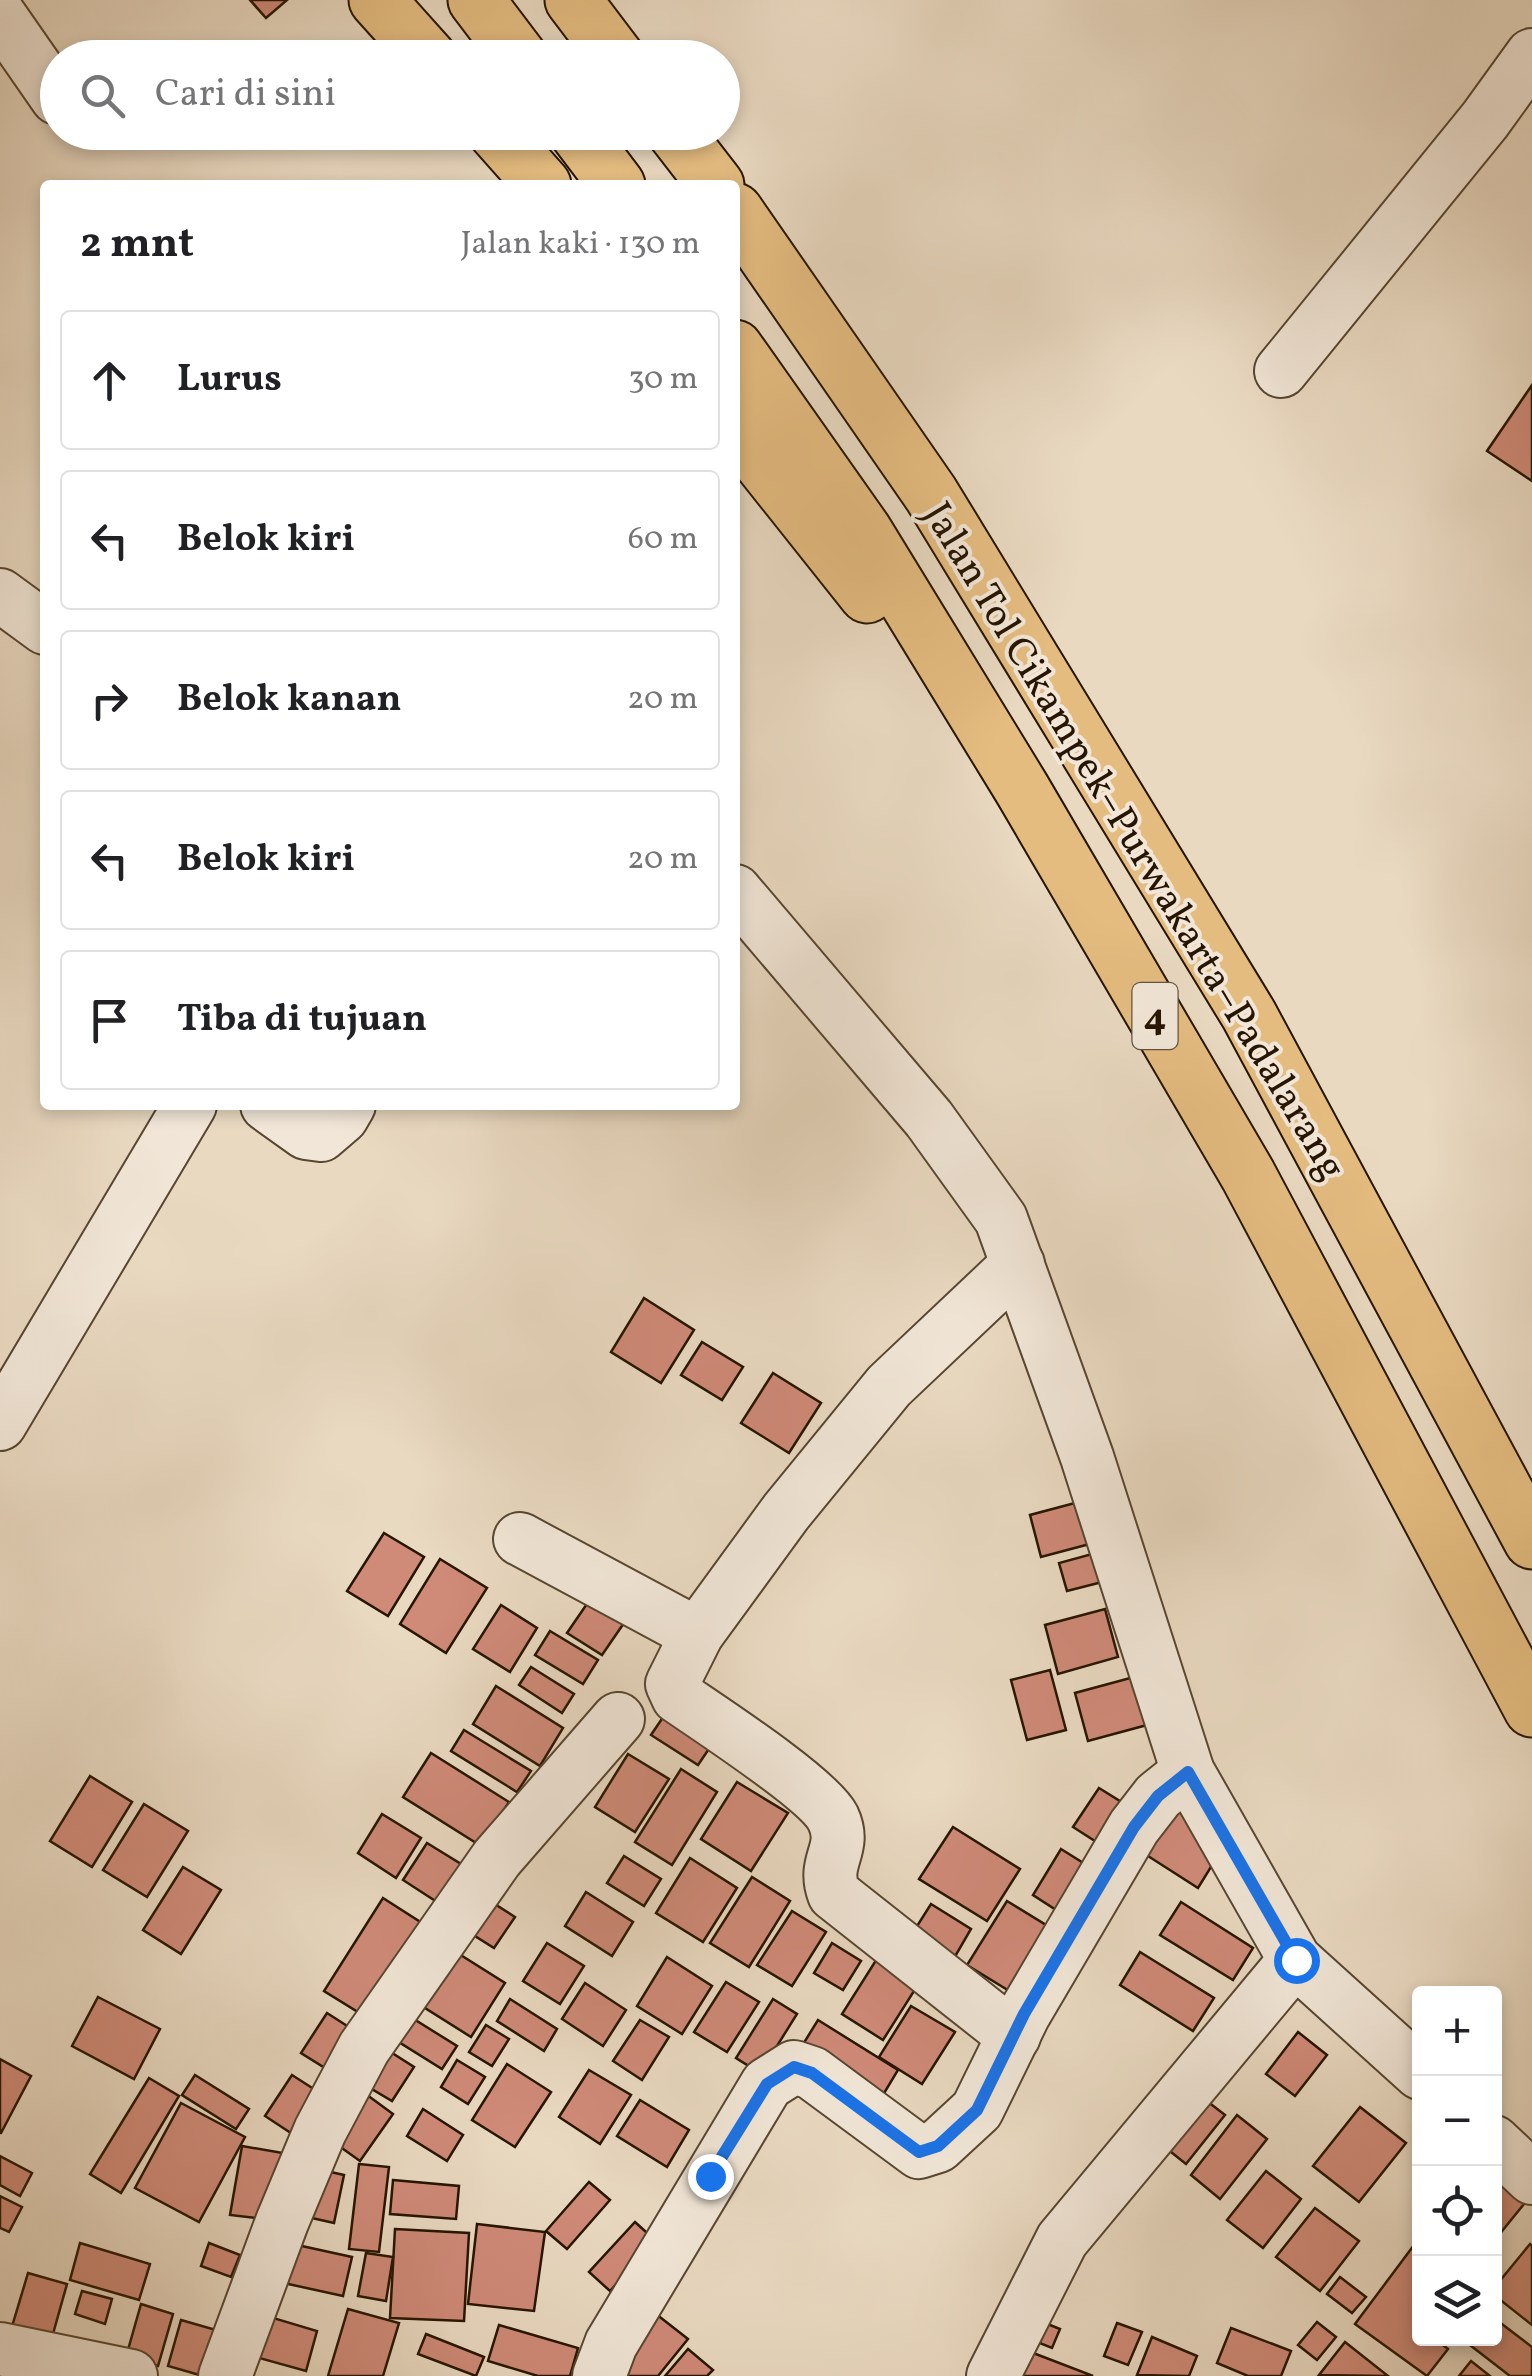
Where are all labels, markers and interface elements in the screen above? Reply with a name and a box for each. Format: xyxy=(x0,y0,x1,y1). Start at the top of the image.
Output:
search box xyxy=(40,40,740,150)
icon: search xyxy=(75,68,130,123)
text: Cari di sini xyxy=(155,69,336,122)
text: 2 mnt xyxy=(80,216,194,275)
text: Jalan kaki · 130 m xyxy=(461,223,700,267)
icon: ahead xyxy=(82,353,137,408)
text: Lurus xyxy=(177,354,282,407)
text: 30 m xyxy=(628,358,698,402)
street label: Jalan Tol Cikampek–Purwakarta–Padalarang xyxy=(907,493,1358,1192)
icon: left xyxy=(82,513,137,568)
text: Belok kiri xyxy=(177,514,355,567)
text: 60 m xyxy=(628,518,698,562)
icon: right xyxy=(82,673,137,728)
text: Belok kanan xyxy=(177,674,402,727)
text: 20 m xyxy=(627,678,698,722)
icon: left xyxy=(82,833,137,888)
text: Belok kiri xyxy=(177,834,355,887)
text: 20 m xyxy=(627,838,698,882)
road number: 4 xyxy=(1132,983,1178,1049)
icon: arrive xyxy=(82,993,137,1048)
text: Tiba di tujuan xyxy=(177,994,427,1047)
route start xyxy=(1274,1938,1320,1984)
map controls xyxy=(1412,1986,1502,2346)
button: + xyxy=(1412,1986,1502,2076)
button: − xyxy=(1412,2076,1502,2166)
route end xyxy=(688,2154,734,2200)
button: locate xyxy=(1412,2166,1502,2256)
button: layers xyxy=(1412,2256,1502,2346)

